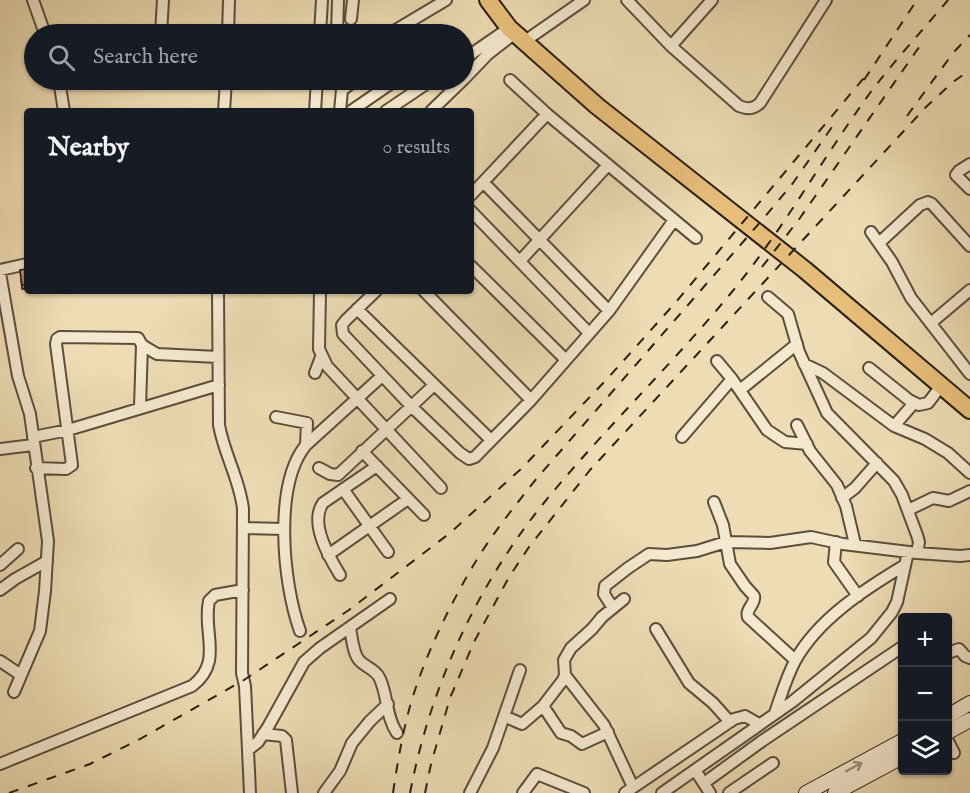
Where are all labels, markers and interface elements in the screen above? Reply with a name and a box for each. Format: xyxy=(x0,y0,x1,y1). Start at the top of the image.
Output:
search box xyxy=(24,24,474,90)
icon: search xyxy=(45,41,78,74)
text: Search here xyxy=(93,43,198,71)
text: Nearby xyxy=(48,131,129,164)
text: 0 results xyxy=(383,135,450,160)
map controls xyxy=(898,613,952,775)
button: + xyxy=(898,613,952,667)
button: − xyxy=(898,667,952,721)
button: layers xyxy=(898,721,952,775)
one-way arrow xyxy=(845,761,863,772)

